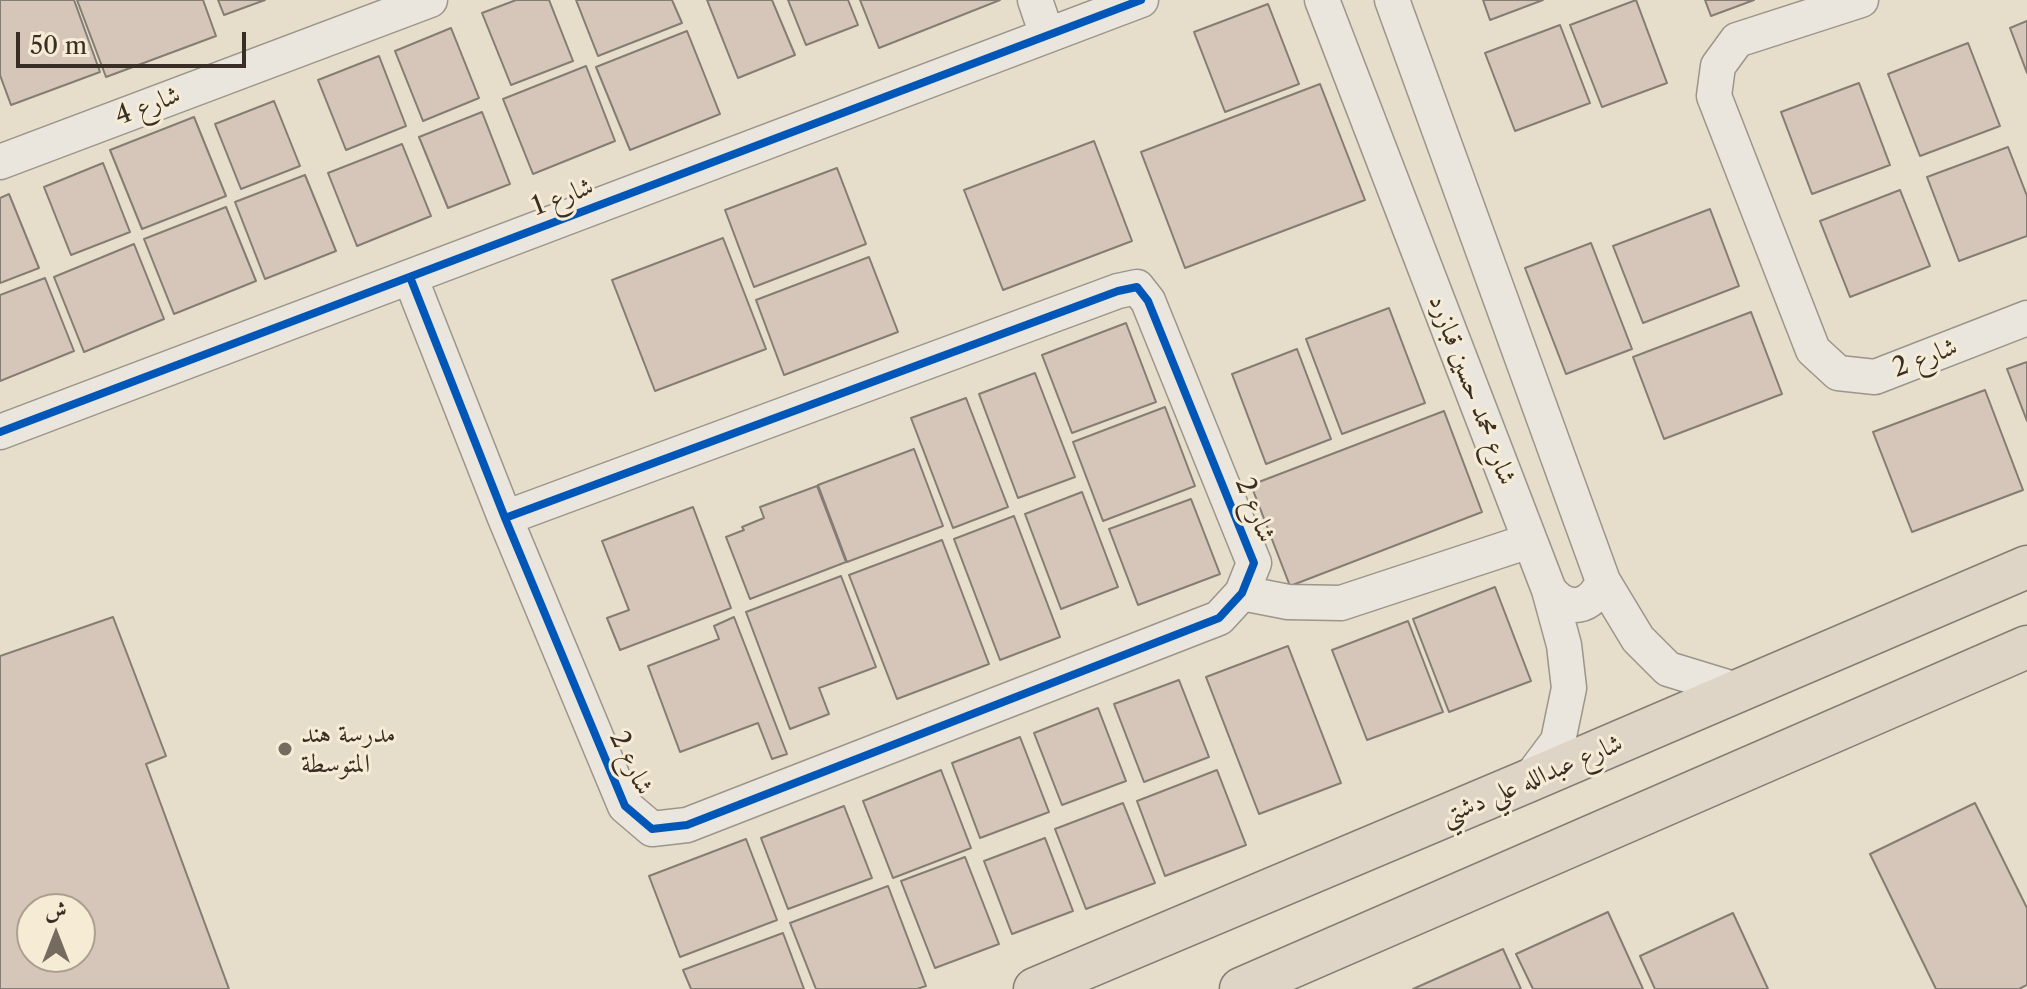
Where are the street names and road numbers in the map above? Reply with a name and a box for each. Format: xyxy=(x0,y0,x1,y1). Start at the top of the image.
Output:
street label: شارع 4 xyxy=(111,79,185,133)
street label: شارع 1 xyxy=(528,171,598,223)
street label: شارع محمد حسين قبازرد xyxy=(1421,291,1523,489)
street label: شارع 2 xyxy=(1888,331,1962,385)
street label: شارع 2 xyxy=(1228,473,1282,547)
street label: شارع 2 xyxy=(602,726,660,800)
street label: شارع عبدالله علي دشتي xyxy=(1436,728,1628,832)

